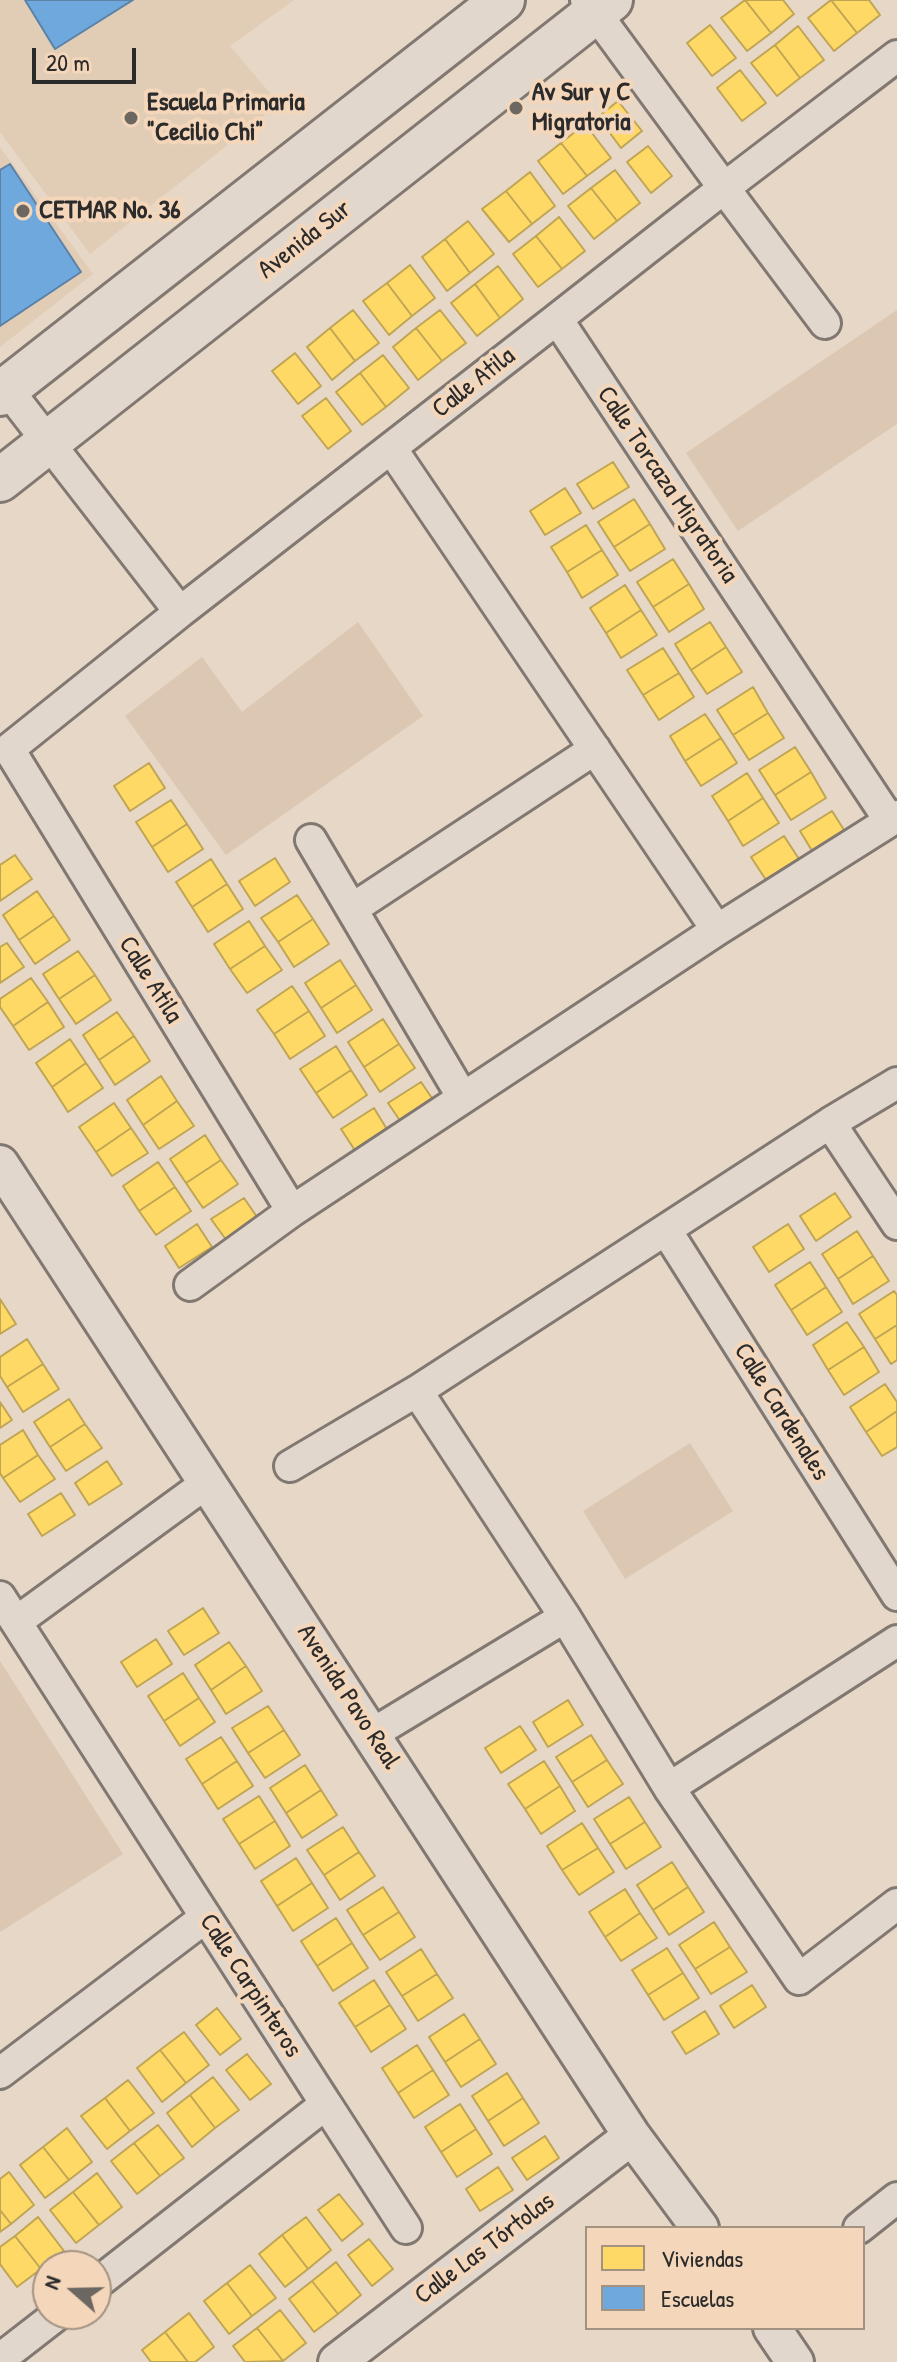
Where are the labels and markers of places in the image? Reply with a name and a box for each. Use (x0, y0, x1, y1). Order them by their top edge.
place label: Av Sur y C Migratoria (532, 77, 631, 138)
place label: Escuela Primaria "Cecilio Chi" (147, 87, 305, 148)
marker: Av Sur y C Migratoria (507, 99, 525, 117)
marker: Escuela Primaria "Cecilio Chi" (122, 109, 140, 127)
place label: CETMAR No. 36 (39, 195, 181, 227)
marker: CETMAR No. 36 (14, 202, 32, 220)

